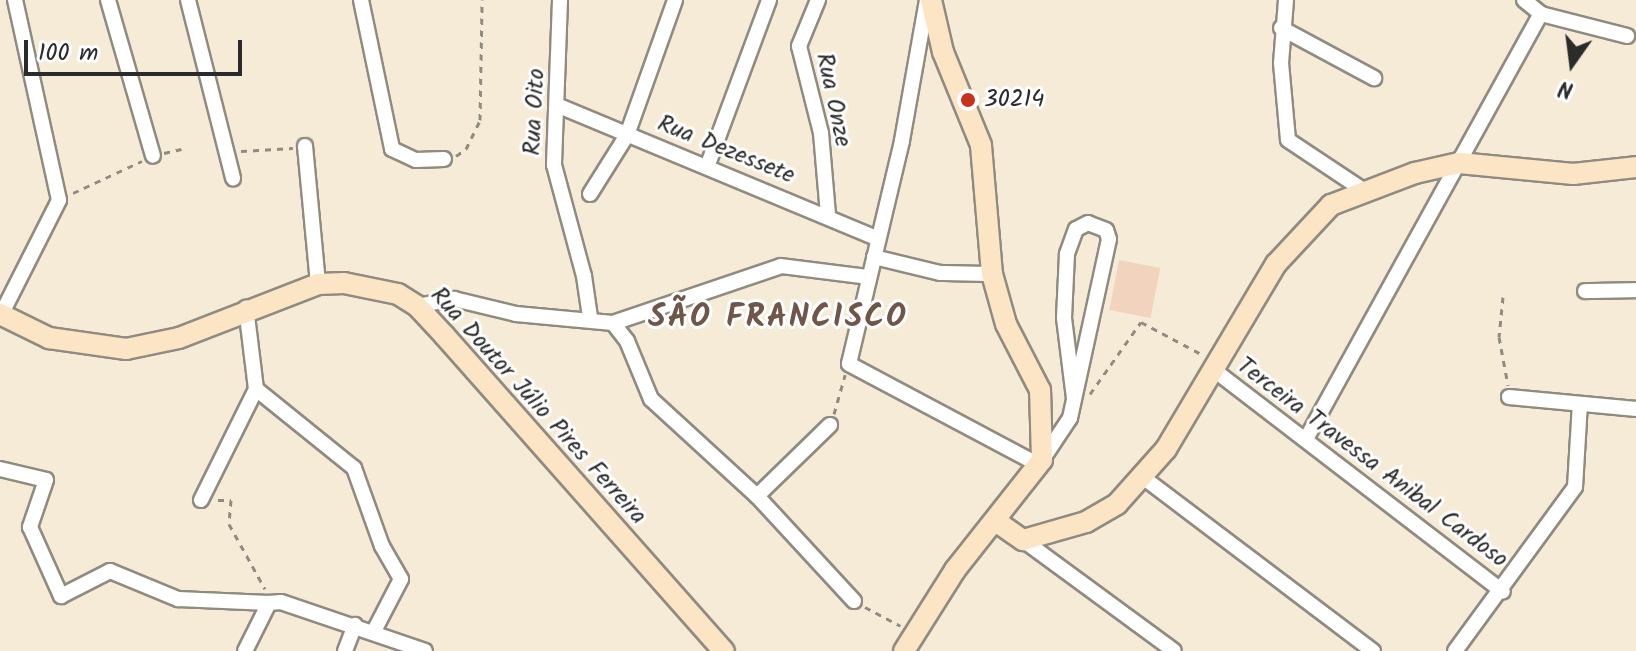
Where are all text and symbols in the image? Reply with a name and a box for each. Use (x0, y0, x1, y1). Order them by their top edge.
scale bar (28, 24, 246, 74)
north arrow (1532, 24, 1612, 104)
text: 100 m (38, 34, 98, 73)
street label: Rua Onze (809, 50, 857, 150)
street label: Rua Oito (518, 68, 552, 156)
text: N (1555, 69, 1577, 106)
place label: 30214 (984, 86, 1044, 114)
marker: 30214 (959, 91, 977, 109)
street label: Rua Dezessete (653, 109, 799, 191)
street label: Rua Doutor Júlio Pires Ferreira (424, 281, 652, 531)
district label: SÃO FRANCISCO (648, 299, 908, 337)
street label: Terceira Travessa Anibal Cardoso (1231, 352, 1513, 574)

